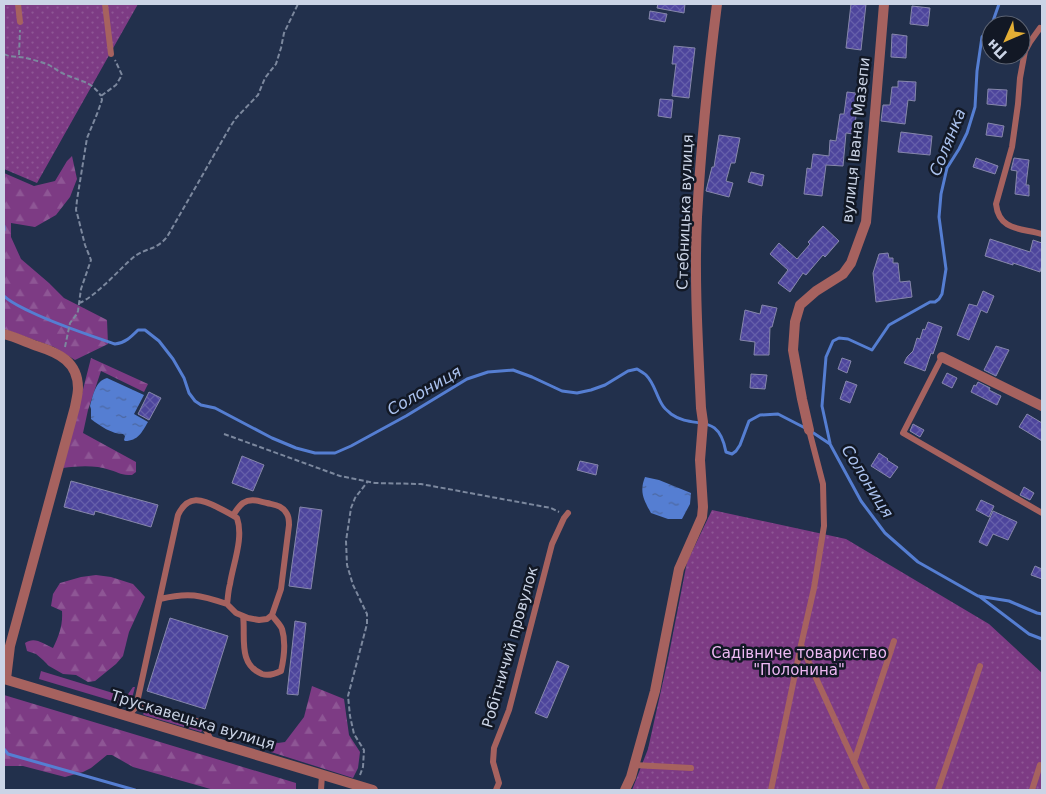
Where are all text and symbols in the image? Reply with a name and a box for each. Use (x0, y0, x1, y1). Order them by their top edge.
north arrow (981, 15, 1031, 65)
text: Пн (984, 36, 1010, 62)
street label: вулиця Івана Мазепи (838, 56, 874, 224)
water label: Солянка (925, 106, 970, 179)
street label: Стебницька вулиця (673, 134, 697, 290)
water label: Солониця (384, 361, 465, 419)
water label: Солониця (838, 441, 898, 522)
street label: Робітничий провулок (478, 564, 542, 730)
park label: Садівниче товариство "Полонина" (711, 644, 887, 679)
street label: Трускавецька вулиця (108, 686, 277, 754)

